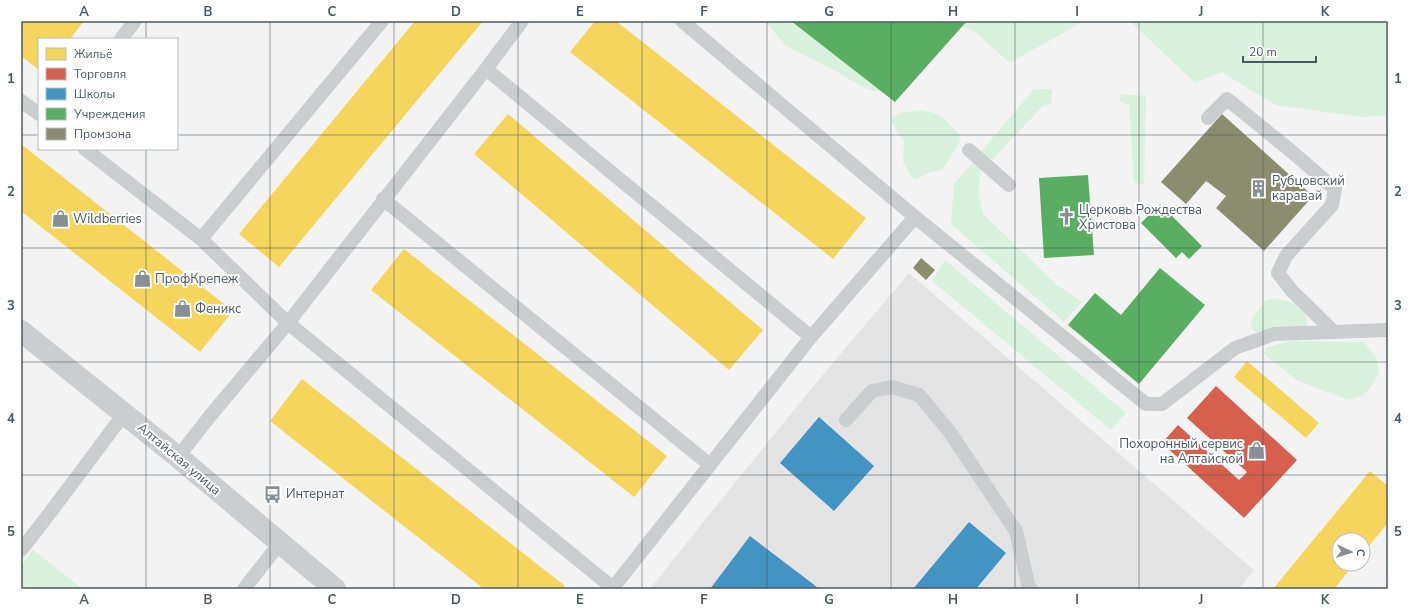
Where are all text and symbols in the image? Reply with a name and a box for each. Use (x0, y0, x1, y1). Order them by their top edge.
text: A (79, 3, 89, 21)
text: B (204, 3, 213, 21)
text: C (328, 3, 337, 21)
text: D (451, 3, 461, 21)
text: E (576, 3, 584, 21)
text: F (700, 3, 708, 21)
text: G (824, 3, 834, 21)
text: H (948, 3, 958, 21)
text: I (1075, 3, 1079, 21)
text: J (1198, 3, 1203, 21)
text: K (1321, 3, 1330, 21)
legend (38, 38, 178, 150)
scale bar (1243, 38, 1316, 64)
text: 20 m (1249, 44, 1277, 60)
text: Жильё (74, 46, 112, 62)
text: Торговля (74, 66, 126, 82)
text: 1 (7, 70, 15, 88)
text: 1 (1394, 70, 1402, 88)
text: Школы (74, 86, 115, 102)
text: Учреждения (73, 106, 146, 122)
text: Промзона (74, 126, 131, 142)
place label: Рубцовский каравай (1272, 172, 1345, 205)
building icon: Рубцовский каравай (1249, 178, 1269, 198)
text: 2 (7, 183, 15, 201)
text: 2 (1394, 183, 1402, 201)
place label: Церковь Рождества Христова (1079, 201, 1202, 234)
church icon: Церковь Рождества Христова (1056, 207, 1076, 227)
shop icon: Wildberries (50, 209, 70, 229)
place label: Wildberries (73, 210, 142, 228)
shop icon: ПрофКрепеж (132, 269, 152, 289)
place label: ПрофКрепеж (155, 270, 239, 288)
text: 3 (7, 297, 15, 315)
text: 3 (1394, 297, 1402, 315)
shop icon: Феникс (172, 299, 192, 319)
place label: Феникс (195, 300, 241, 318)
text: 4 (7, 410, 15, 428)
text: 4 (1394, 410, 1402, 428)
street label: Алтайская улица (133, 419, 225, 499)
place label: Похоронный сервис на Алтайской (1119, 435, 1243, 468)
shop icon: Похоронный сервис на Алтайской (1246, 441, 1266, 461)
bus stop icon: Интернат (263, 484, 283, 504)
place label: Интернат (286, 485, 344, 503)
text: 5 (7, 523, 15, 541)
text: 5 (1394, 523, 1402, 541)
north arrow (1331, 532, 1371, 572)
text: С (1353, 548, 1368, 557)
text: A (79, 591, 89, 609)
text: B (204, 591, 213, 609)
text: C (328, 591, 337, 609)
text: D (451, 591, 461, 609)
text: E (576, 591, 584, 609)
text: F (700, 591, 708, 609)
text: G (824, 591, 834, 609)
text: H (948, 591, 958, 609)
text: I (1075, 591, 1079, 609)
text: J (1198, 591, 1203, 609)
text: K (1321, 591, 1330, 609)

